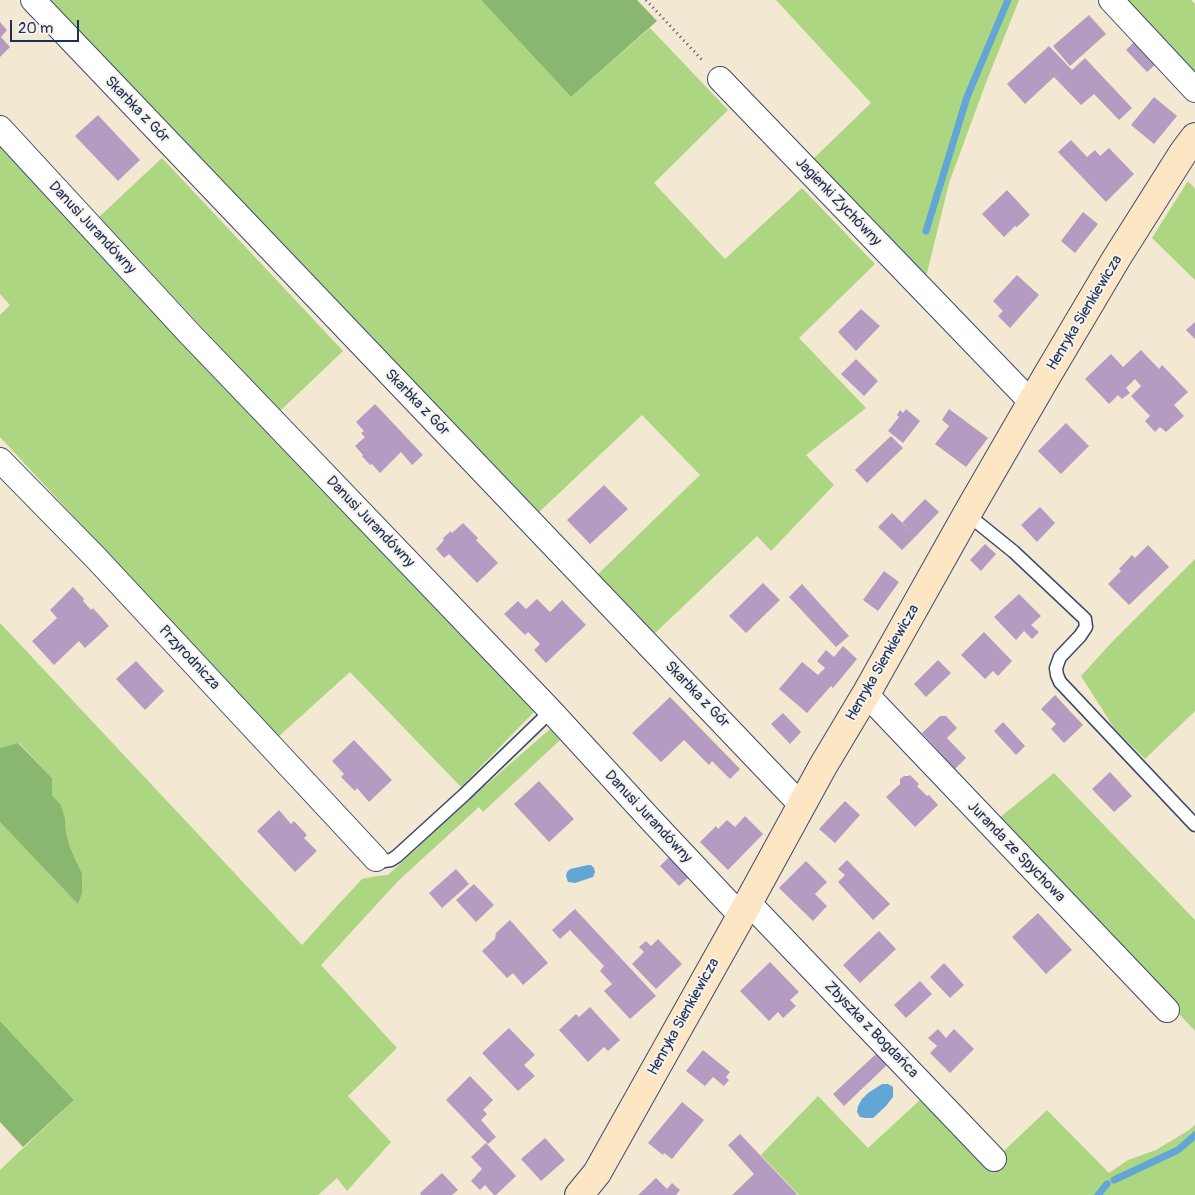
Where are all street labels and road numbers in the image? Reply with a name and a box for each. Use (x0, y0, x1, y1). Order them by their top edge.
street label: Skarbka z Gór (101, 73, 173, 147)
street label: Jagienki Zychówny (791, 154, 885, 250)
street label: Danusi Jurandówny (45, 178, 139, 278)
street label: Henryka Sienkiewicza (1043, 252, 1127, 374)
street label: Skarbka z Gór (381, 366, 453, 440)
street label: Danusi Jurandówny (322, 473, 418, 571)
street label: Henryka Sienkiewicza (842, 602, 924, 724)
street label: Przyrodnicza (155, 622, 223, 694)
street label: Skarbka z Gór (661, 658, 733, 732)
street label: Danusi Jurandówny (601, 767, 695, 867)
street label: Juranda ze Spychowa (963, 798, 1069, 906)
street label: Henryka Sienkiewicza (644, 955, 724, 1079)
street label: Zbyszka z Bogdańca (820, 978, 922, 1082)

